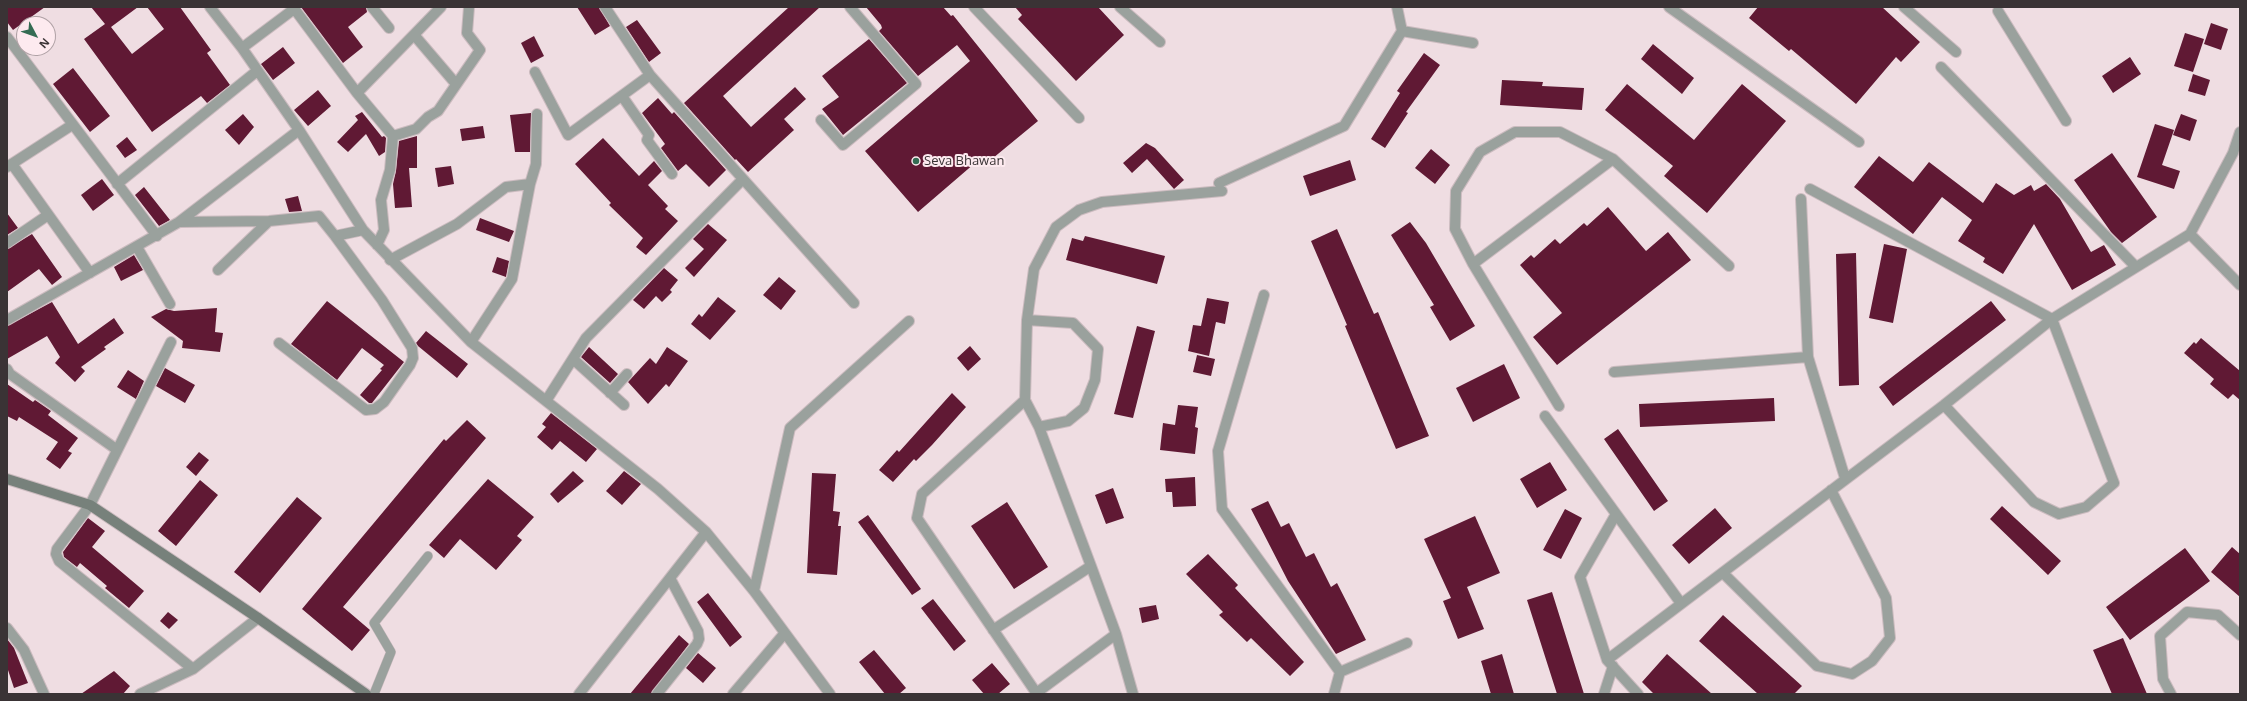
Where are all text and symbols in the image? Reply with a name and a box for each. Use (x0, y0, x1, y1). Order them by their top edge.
north arrow (16, 16, 56, 56)
text: N (36, 35, 53, 52)
place label: Seva Bhawan (924, 153, 1004, 169)
marker: Seva Bhawan (911, 156, 921, 166)

